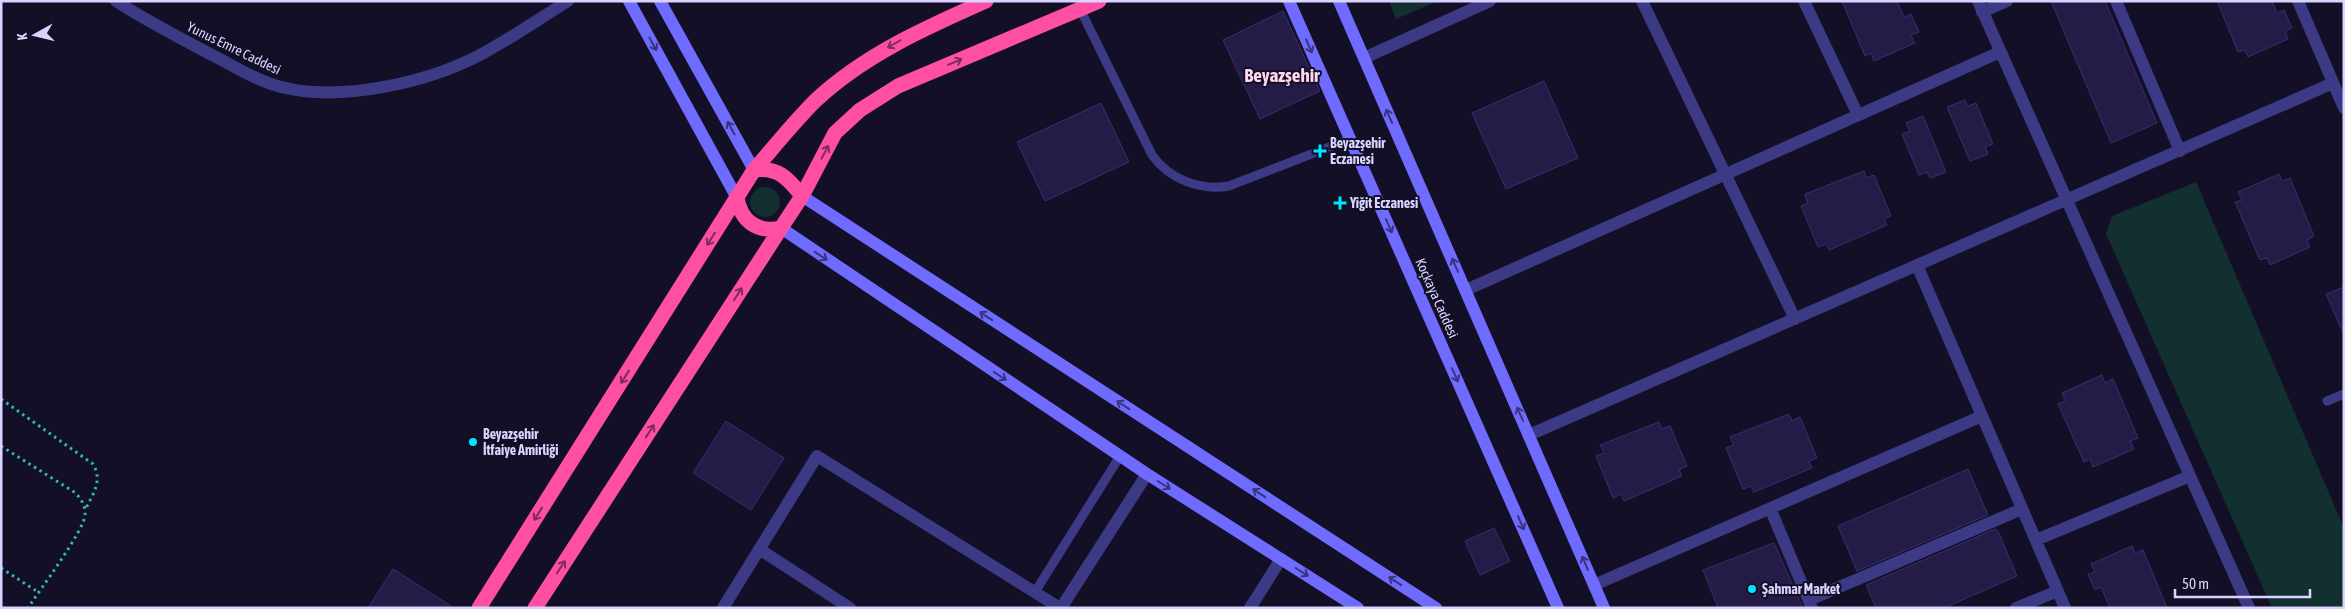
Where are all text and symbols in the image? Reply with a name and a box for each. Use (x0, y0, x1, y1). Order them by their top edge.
north arrow (10, 10, 60, 60)
street label: Yunus Emre Caddesi (184, 18, 284, 78)
text: K (14, 32, 31, 41)
one-way arrow (649, 36, 658, 51)
one-way arrow (1304, 38, 1314, 53)
one-way arrow (888, 40, 902, 50)
one-way arrow (947, 57, 962, 67)
district label: Beyazşehir (1244, 64, 1320, 86)
one-way arrow (1384, 109, 1394, 124)
one-way arrow (725, 121, 735, 136)
place label: Beyazşehir Eczanesi (1330, 135, 1386, 167)
one-way arrow (820, 145, 830, 160)
marker: Beyazşehir Eczanesi (1314, 145, 1326, 157)
place label: Yiğit Eczanesi (1349, 195, 1418, 211)
marker: Yiğit Eczanesi (1334, 197, 1346, 209)
one-way arrow (1384, 218, 1394, 233)
one-way arrow (706, 232, 717, 246)
one-way arrow (814, 251, 828, 261)
street label: Koçkaya Caddesi (1412, 256, 1462, 340)
one-way arrow (1449, 258, 1459, 273)
one-way arrow (734, 288, 744, 302)
one-way arrow (980, 311, 994, 321)
one-way arrow (1451, 367, 1460, 382)
one-way arrow (619, 369, 629, 383)
one-way arrow (993, 370, 1007, 381)
one-way arrow (1116, 400, 1130, 410)
one-way arrow (1515, 407, 1525, 422)
one-way arrow (645, 424, 655, 438)
place label: Beyazşehir İtfaiye Amirliği (483, 426, 559, 458)
marker: Beyazşehir İtfaiye Amirliği (467, 436, 479, 448)
one-way arrow (1157, 480, 1171, 491)
one-way arrow (1252, 488, 1266, 498)
one-way arrow (533, 507, 543, 521)
one-way arrow (1517, 515, 1526, 530)
one-way arrow (1580, 556, 1589, 571)
one-way arrow (556, 560, 567, 574)
scale bar (2175, 566, 2310, 598)
one-way arrow (1294, 567, 1308, 577)
text: 50 m (2182, 575, 2209, 592)
one-way arrow (1389, 576, 1403, 586)
place label: Şahmar Market (1762, 581, 1840, 597)
marker: Şahmar Market (1746, 583, 1758, 595)

